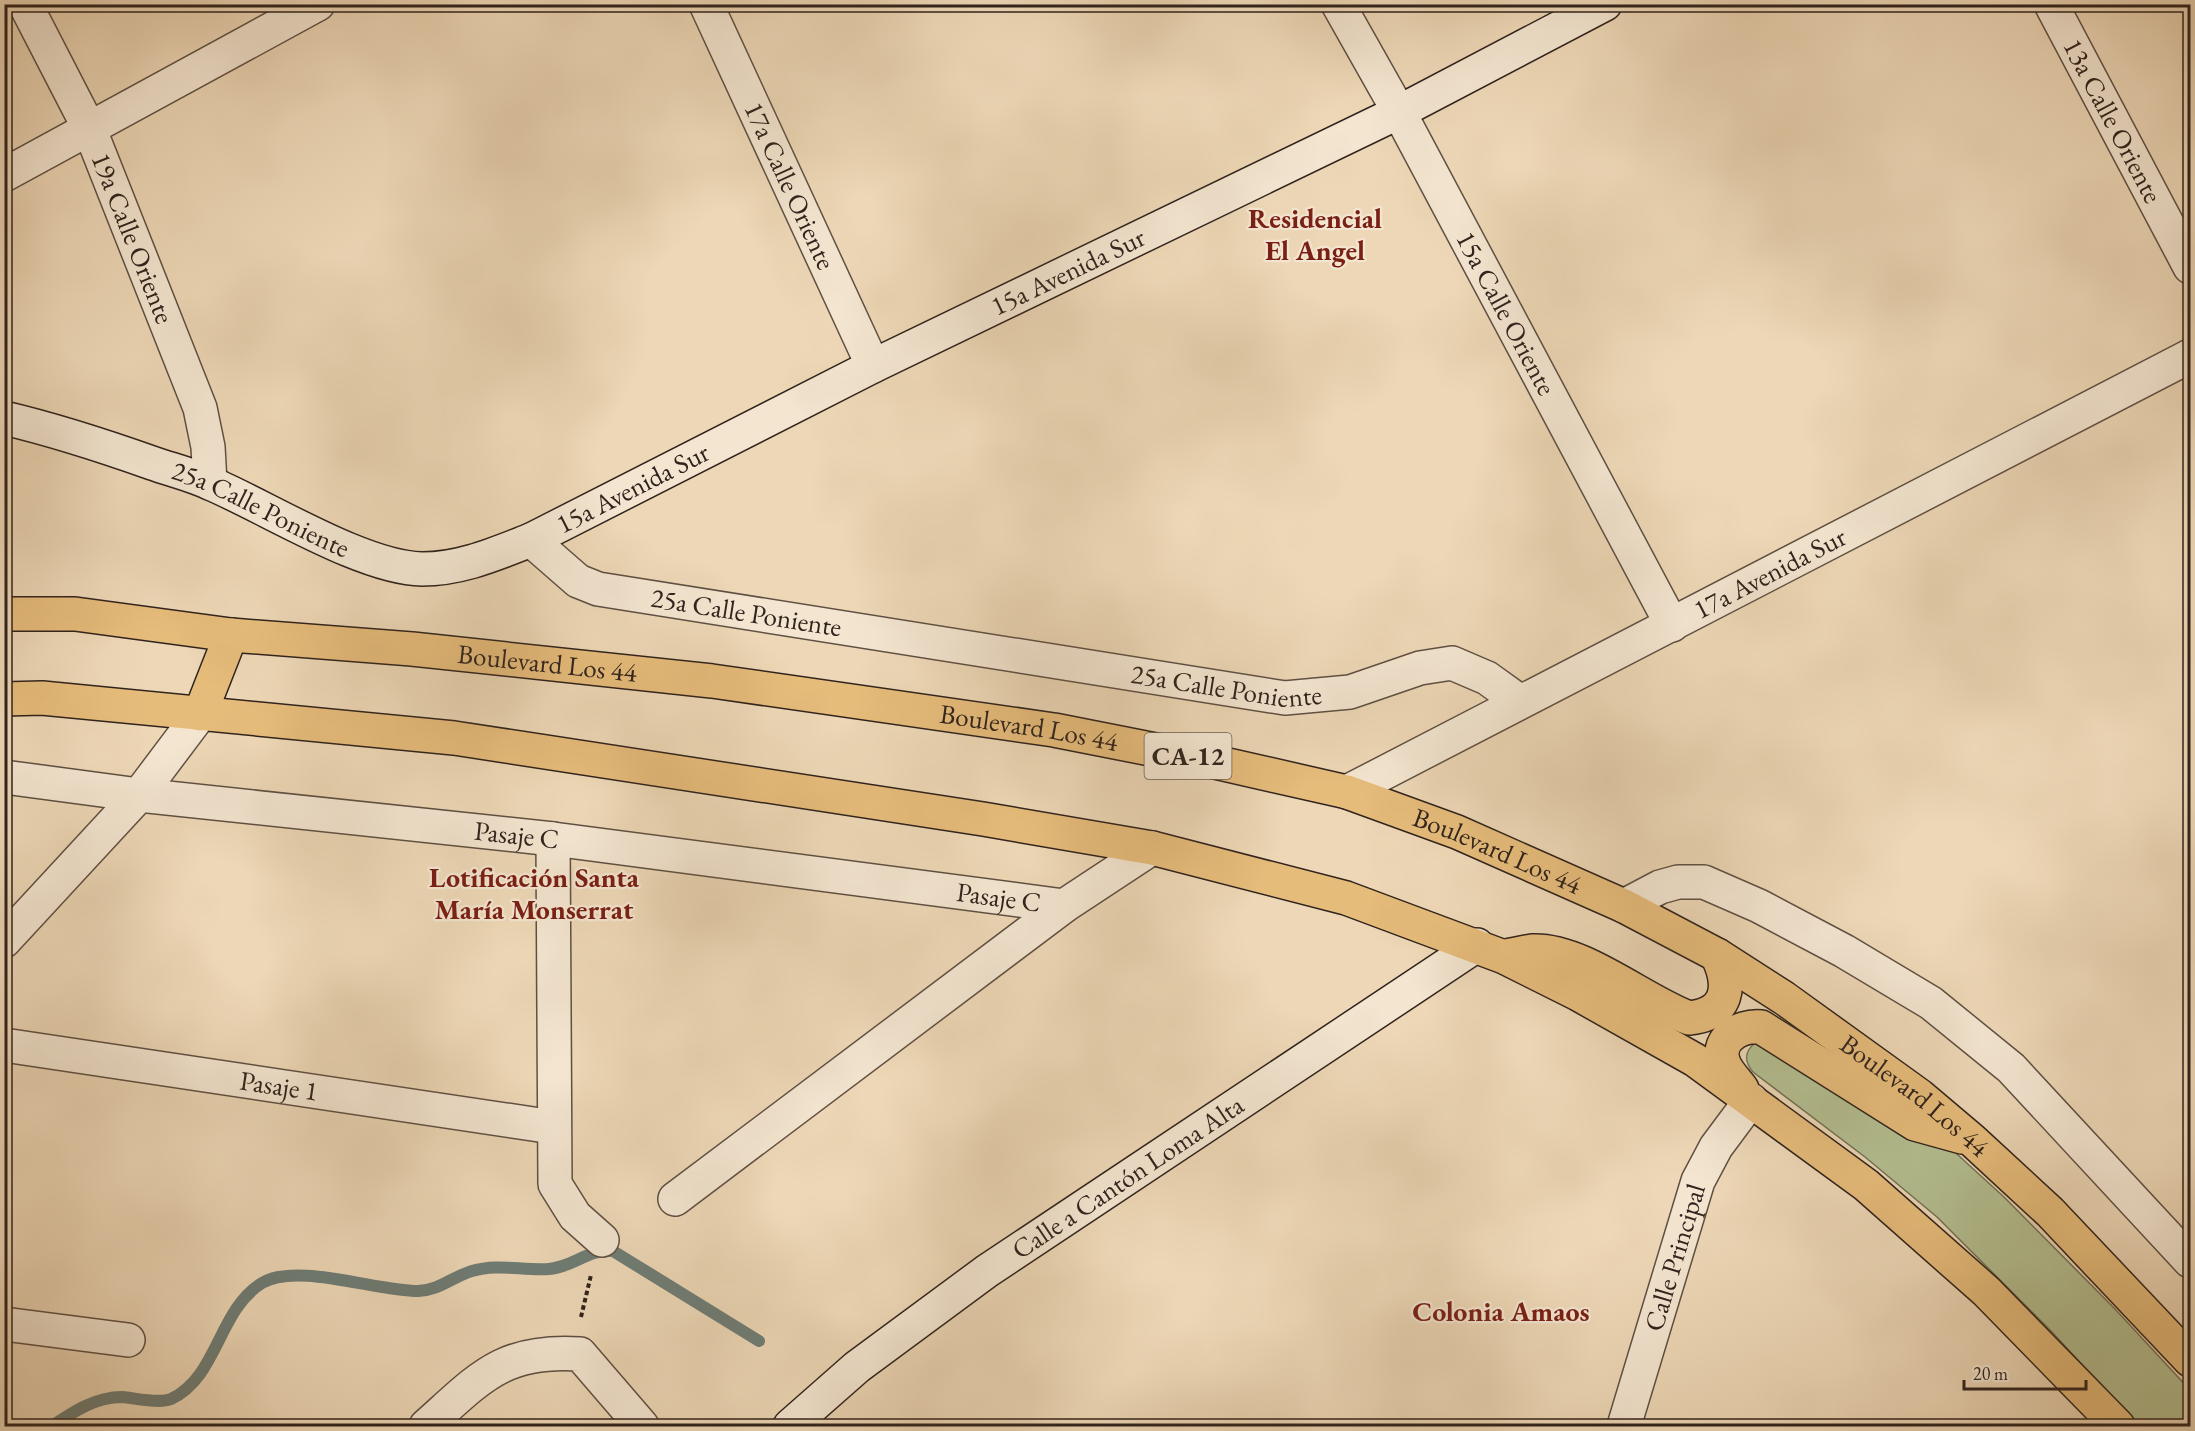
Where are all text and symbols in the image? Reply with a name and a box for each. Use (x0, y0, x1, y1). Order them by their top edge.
street label: 13a Calle Oriente (2055, 32, 2171, 209)
street label: 17a Calle Oriente (736, 96, 844, 275)
street label: 19a Calle Oriente (84, 147, 183, 329)
district label: Residencial El Angel (1248, 200, 1382, 268)
street label: 15a Avenida Sur (985, 219, 1151, 324)
street label: 15a Calle Oriente (1449, 225, 1565, 401)
street label: 15a Avenida Sur (550, 434, 715, 541)
street label: 25a Calle Poniente (168, 453, 355, 565)
street label: 17a Avenida Sur (1687, 519, 1852, 627)
street label: 25a Calle Poniente (648, 580, 844, 644)
street label: Boulevard Los 44 (456, 636, 640, 690)
street label: 25a Calle Poniente (1128, 656, 1323, 715)
street label: Boulevard Los 44 (938, 696, 1122, 759)
road number: CA-12 (1144, 733, 1232, 779)
street label: Boulevard Los 44 (1408, 799, 1588, 902)
street label: Pasaje C (473, 813, 561, 857)
district label: Lotificación Santa María Monserrat (429, 859, 640, 927)
street label: Pasaje C (954, 874, 1043, 920)
street label: Boulevard Los 44 (1833, 1026, 1998, 1165)
street label: Pasaje 1 (238, 1062, 320, 1109)
street label: Calle a Cantón Loma Alta (1005, 1087, 1250, 1267)
street label: Calle Principal (1636, 1180, 1713, 1335)
district label: Colonia Amaos (1412, 1293, 1590, 1329)
scale bar (1964, 1353, 2086, 1391)
text: 20 m (1973, 1362, 2008, 1385)

